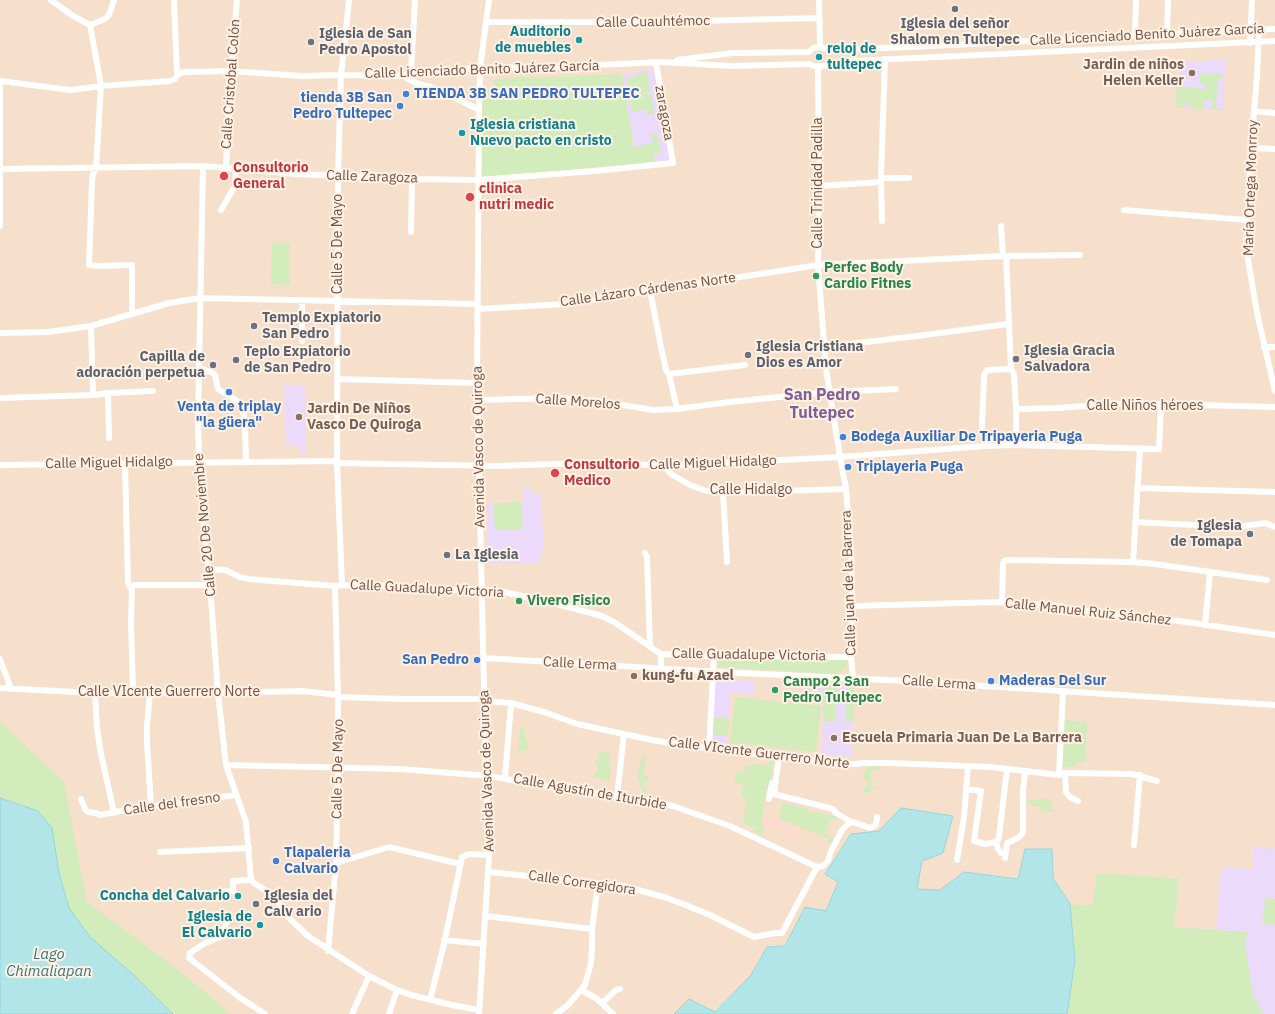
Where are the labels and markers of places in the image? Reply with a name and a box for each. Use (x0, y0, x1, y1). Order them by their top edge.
marker: Iglesia del señor Shalom en Tultepec (950, 4, 960, 14)
place label: Iglesia del señor Shalom en Tultepec (890, 16, 1020, 48)
place label: Auditorio de muebles (495, 24, 571, 56)
place label: Iglesia de San Pedro Apostol (319, 26, 412, 58)
marker: Auditorio de muebles (574, 35, 584, 45)
marker: Iglesia de San Pedro Apostol (306, 37, 316, 47)
place label: reloj de tultepec (827, 41, 882, 74)
marker: reloj de tultepec (814, 52, 824, 62)
place label: Jardin de niños Helen Keller (1083, 57, 1184, 90)
marker: Jardin de niños Helen Keller (1187, 68, 1197, 78)
place label: TIENDA 3B SAN PEDRO TULTEPEC (414, 86, 640, 102)
marker: TIENDA 3B SAN PEDRO TULTEPEC (401, 89, 411, 99)
place label: tienda 3B San Pedro Tultepec (293, 90, 392, 122)
marker: tienda 3B San Pedro Tultepec (395, 101, 405, 111)
place label: Iglesia cristiana Nuevo pacto en cristo (470, 117, 612, 150)
marker: Iglesia cristiana Nuevo pacto en cristo (457, 128, 467, 138)
place label: Consultorio General (233, 160, 309, 192)
marker: Consultorio General (218, 170, 230, 182)
place label: clinica nutri medic (479, 181, 554, 214)
marker: clinica nutri medic (464, 191, 476, 203)
place label: Perfec Body Cardio Fitnes (824, 260, 911, 292)
marker: Perfec Body Cardio Fitnes (811, 271, 821, 281)
place label: Templo Expiatorio San Pedro (262, 310, 381, 342)
marker: Templo Expiatorio San Pedro (249, 321, 259, 331)
place label: Iglesia Cristiana Dios es Amor (756, 339, 864, 372)
place label: Iglesia Gracia Salvadora (1024, 343, 1115, 376)
place label: Teplo Expiatorio de San Pedro (244, 344, 351, 376)
place label: Capilla de adoración perpetua (76, 349, 205, 382)
marker: Iglesia Cristiana Dios es Amor (743, 350, 753, 360)
marker: Iglesia Gracia Salvadora (1011, 354, 1021, 364)
marker: Teplo Expiatorio de San Pedro (231, 355, 241, 365)
marker: Capilla de adoración perpetua (208, 360, 218, 370)
marker: Venta de triplay "la güera" (224, 387, 234, 397)
place label: Venta de triplay "la güera" (177, 399, 281, 432)
place label: Jardin De Niños Vasco De Quiroga (307, 401, 421, 434)
marker: Jardin De Niños Vasco De Quiroga (294, 412, 304, 422)
place label: Bodega Auxiliar De Tripayeria Puga (851, 429, 1082, 445)
marker: Bodega Auxiliar De Tripayeria Puga (838, 432, 848, 442)
place label: Consultorio Medico (564, 457, 640, 490)
place label: Triplayeria Puga (856, 459, 963, 475)
marker: Triplayeria Puga (843, 462, 853, 472)
marker: Consultorio Medico (549, 467, 561, 479)
place label: Iglesia de Tomapa (1170, 518, 1242, 550)
marker: Iglesia de Tomapa (1245, 529, 1255, 539)
place label: La Iglesia (455, 547, 519, 563)
marker: La Iglesia (442, 550, 452, 560)
place label: Vivero Fisico (527, 593, 610, 609)
marker: Vivero Fisico (514, 596, 524, 606)
place label: San Pedro (402, 652, 469, 668)
marker: San Pedro (472, 655, 482, 665)
place label: kung-fu Azael (642, 668, 734, 684)
marker: kung-fu Azael (629, 671, 639, 681)
place label: Maderas Del Sur (999, 673, 1107, 689)
place label: Campo 2 San Pedro Tultepec (783, 674, 882, 706)
marker: Maderas Del Sur (986, 676, 996, 686)
marker: Campo 2 San Pedro Tultepec (770, 685, 780, 695)
place label: Escuela Primaria Juan De La Barrera (842, 730, 1082, 746)
marker: Escuela Primaria Juan De La Barrera (829, 733, 839, 743)
place label: Tlapaleria Calvario (284, 845, 351, 878)
marker: Tlapaleria Calvario (271, 856, 281, 866)
place label: Concha del Calvario (100, 888, 230, 904)
place label: Iglesia del Calv ario (264, 888, 333, 920)
marker: Concha del Calvario (233, 891, 243, 901)
marker: Iglesia del Calv ario (251, 899, 261, 909)
place label: Iglesia de El Calvario (182, 909, 252, 942)
marker: Iglesia de El Calvario (255, 920, 265, 930)

